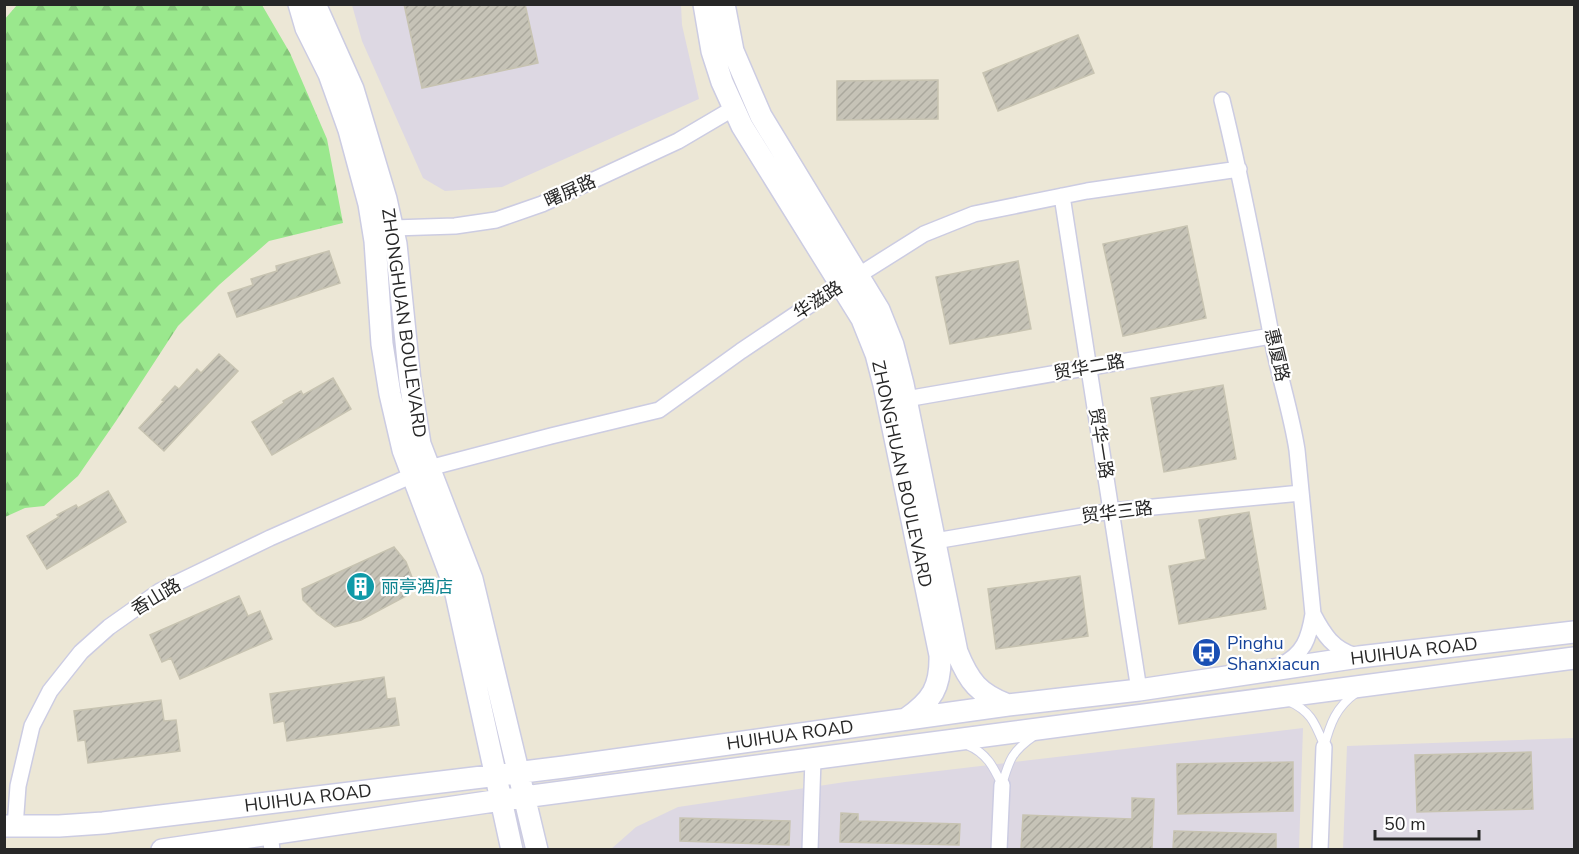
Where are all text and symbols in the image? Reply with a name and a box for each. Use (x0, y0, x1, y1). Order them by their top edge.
street label: 曙屏路 (540, 169, 600, 213)
street label: ZHONGHUAN BOULEVARD (376, 207, 432, 439)
street label: 华滋路 (789, 275, 847, 325)
street label: 惠厦路 (1259, 326, 1295, 384)
street label: 贸华二路 (1051, 349, 1127, 385)
street label: ZHONGHUAN BOULEVARD (866, 358, 938, 590)
street label: 贸华一路 (1084, 406, 1118, 480)
street label: 贸华三路 (1080, 496, 1154, 528)
building icon: 丽亭酒店 (344, 571, 376, 603)
street label: 香山路 (127, 573, 185, 621)
place label: 丽亭酒店 (381, 575, 453, 599)
place label: Pinghu Shanxiacun (1227, 631, 1320, 676)
street label: HUIHUA ROAD (1349, 631, 1479, 671)
bus stop icon: Pinghu Shanxiacun (1190, 637, 1222, 669)
street label: HUIHUA ROAD (725, 714, 855, 756)
street label: HUIHUA ROAD (243, 778, 373, 818)
scale bar (1375, 803, 1478, 841)
text: 50 m (1384, 812, 1426, 836)

